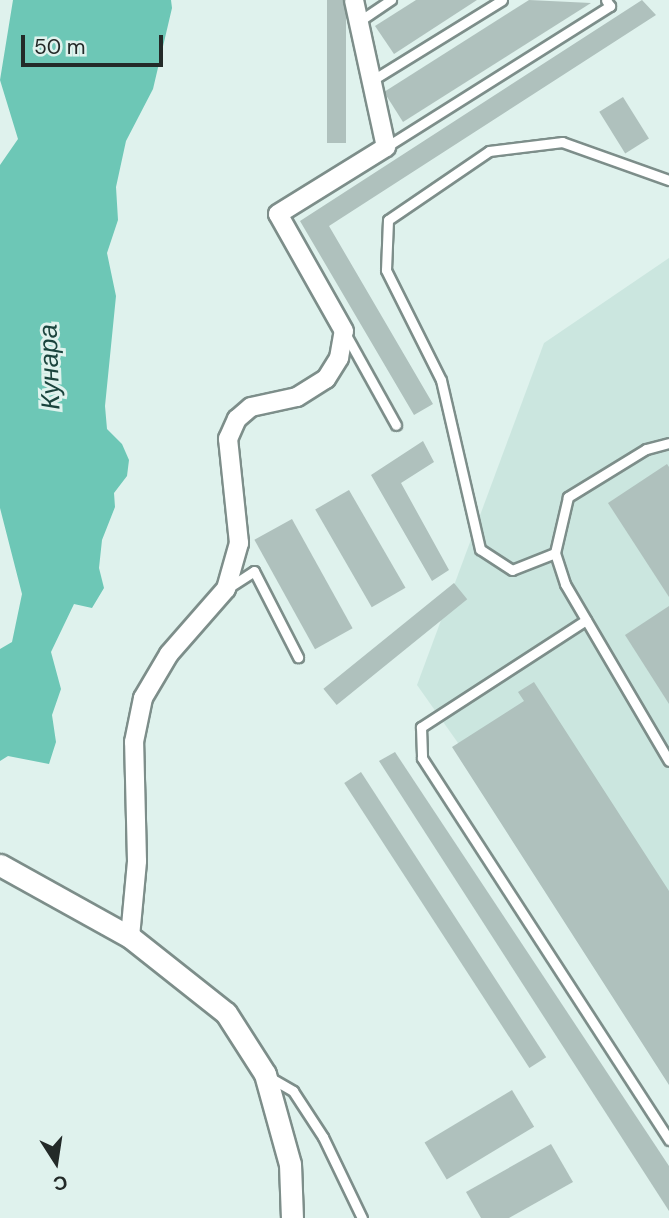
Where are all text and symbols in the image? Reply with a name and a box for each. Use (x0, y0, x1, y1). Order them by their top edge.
scale bar (24, 21, 166, 65)
text: 50 m (34, 33, 85, 61)
water label: Кунара (33, 324, 67, 410)
north arrow (21, 1127, 91, 1197)
text: С (51, 1169, 70, 1197)

